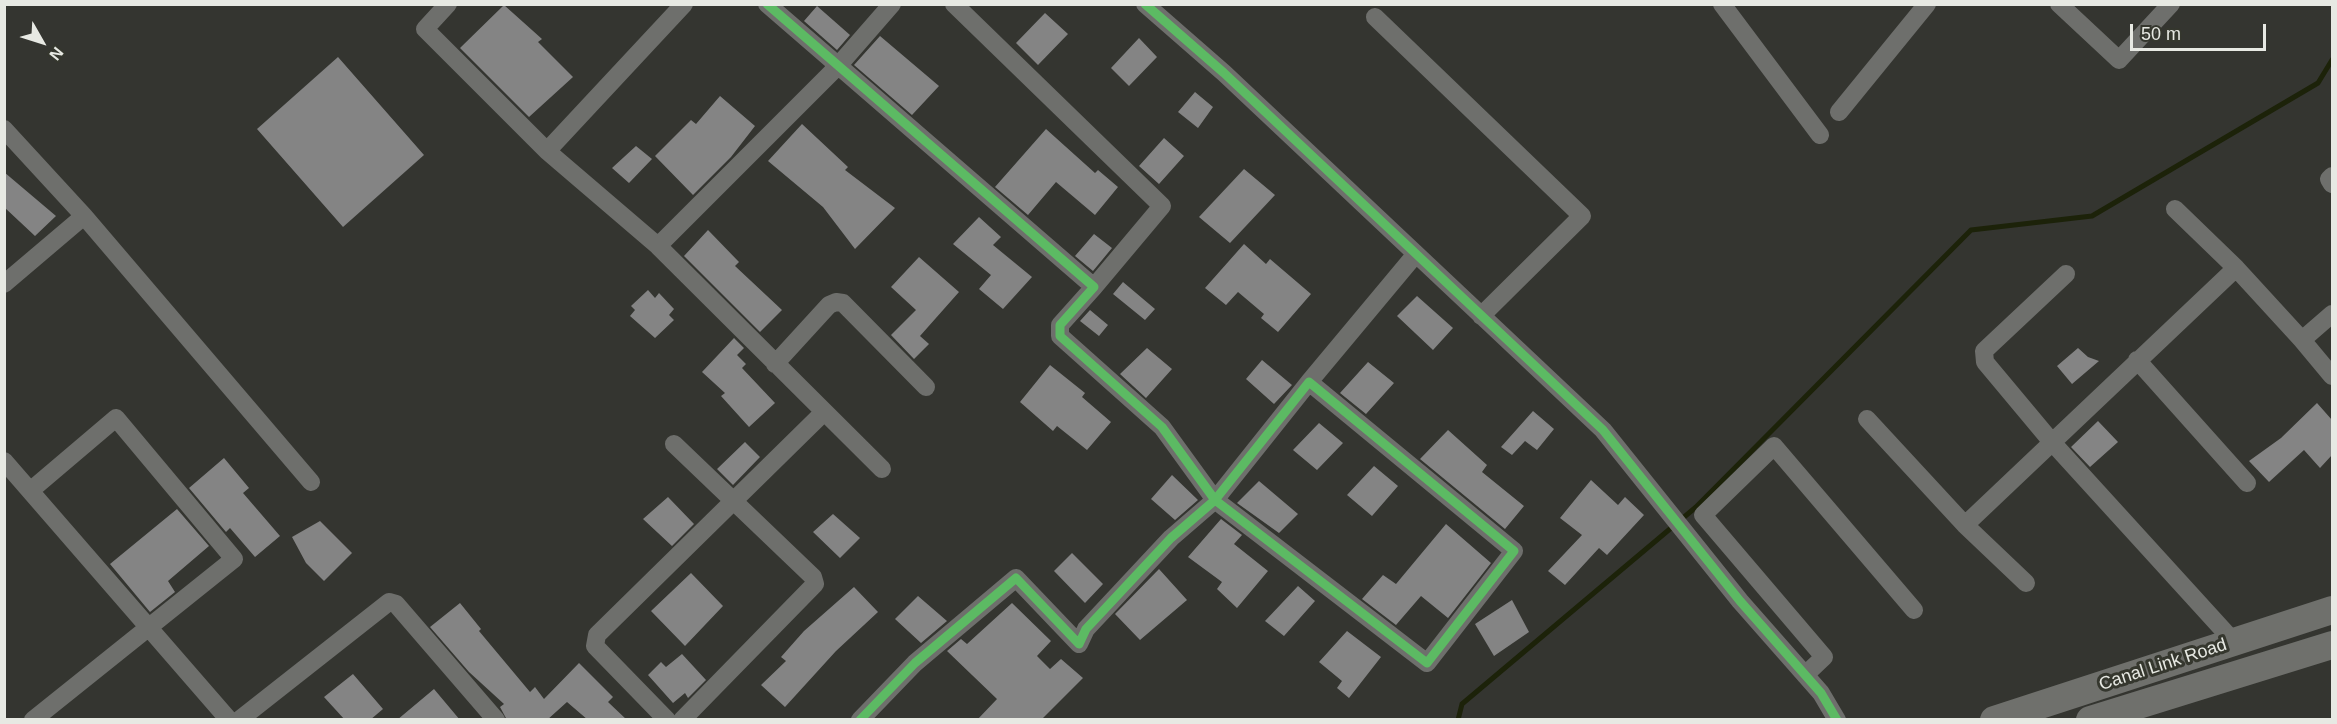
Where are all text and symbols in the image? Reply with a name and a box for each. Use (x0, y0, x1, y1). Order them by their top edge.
north arrow (12, 12, 72, 72)
scale bar (2133, 12, 2270, 50)
text: 50 m (2141, 24, 2181, 44)
text: N (46, 44, 67, 63)
street label: Canal Link Road (2096, 634, 2230, 696)

